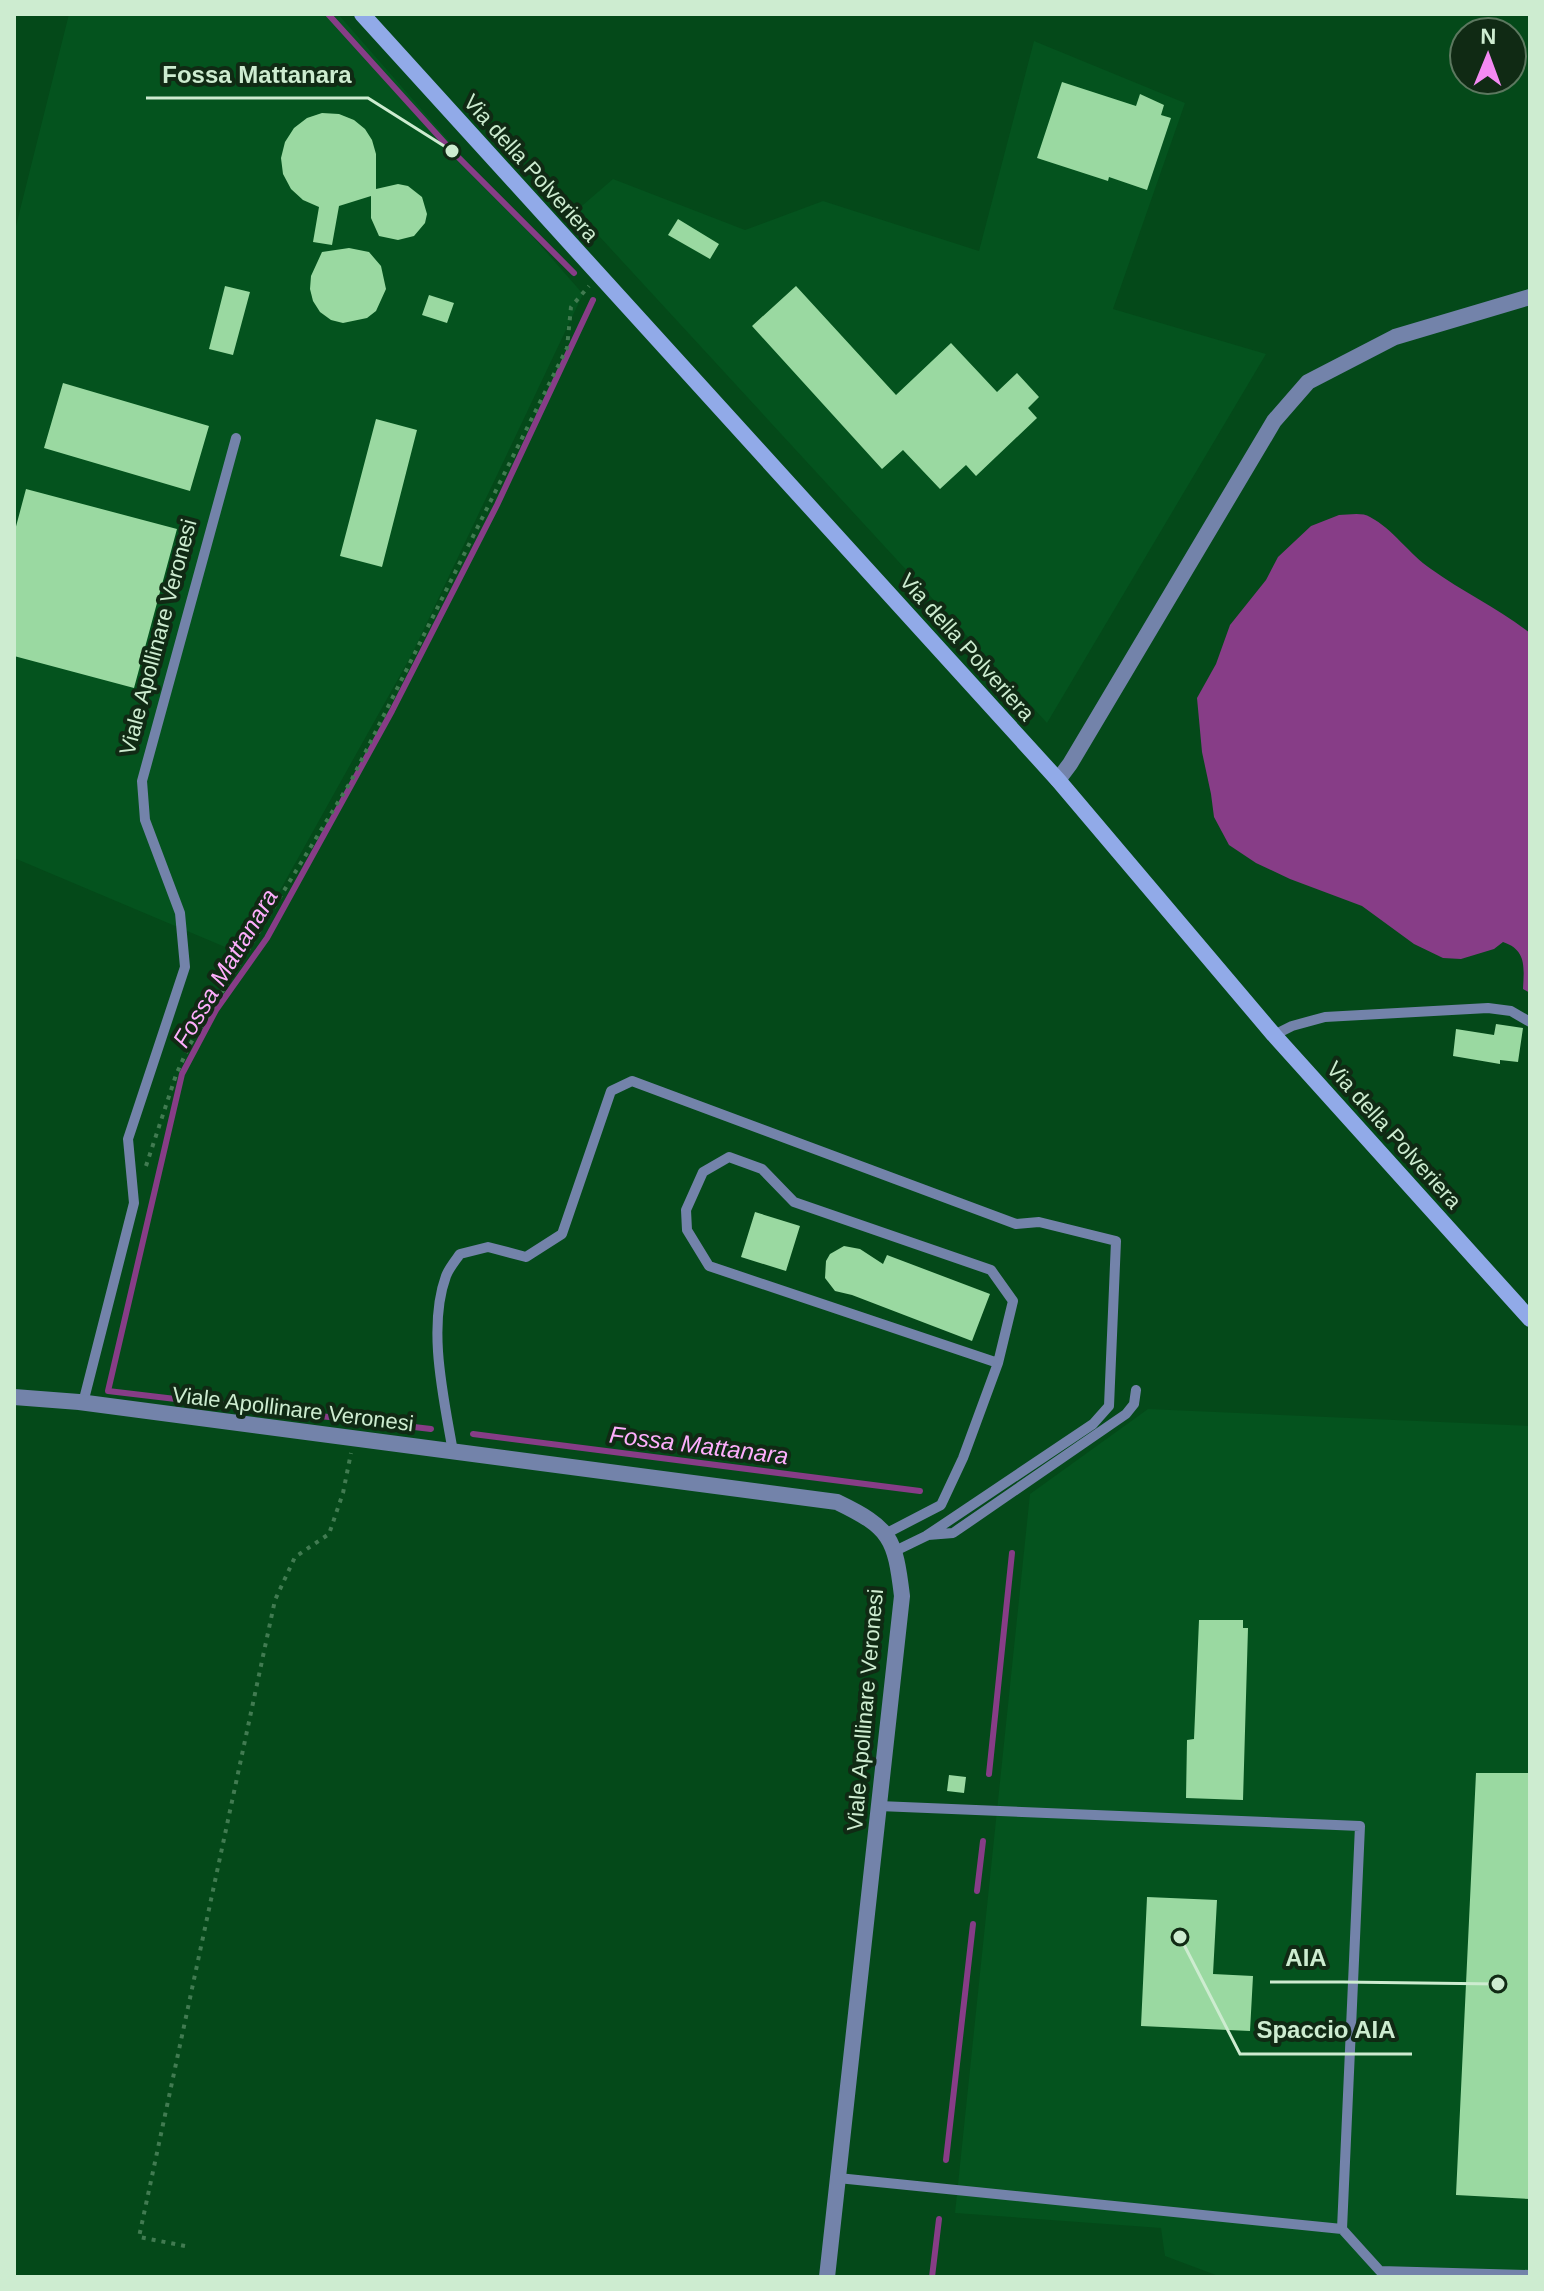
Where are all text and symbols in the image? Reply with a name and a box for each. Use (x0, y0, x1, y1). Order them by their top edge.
north arrow (1448, 16, 1528, 96)
text: N (1480, 24, 1497, 49)
callout: Fossa Mattanara (146, 50, 368, 98)
text: Fossa Mattanara (162, 61, 352, 88)
street label: Via della Polveriera (458, 89, 604, 247)
street label: Viale Apollinare Veronesi (114, 516, 202, 758)
street label: Via della Polveriera (894, 568, 1040, 726)
water label: Fossa Mattanara (167, 884, 283, 1052)
street label: Via della Polveriera (1321, 1056, 1467, 1214)
street label: Viale Apollinare Veronesi (171, 1382, 415, 1436)
water label: Fossa Mattanara (608, 1421, 790, 1469)
street label: Viale Apollinare Veronesi (842, 1588, 888, 1832)
callout: AIA (1270, 1934, 1343, 1982)
text: AIA (1285, 1944, 1327, 1971)
callout: Spaccio AIA (1240, 2006, 1412, 2054)
text: Spaccio AIA (1256, 2016, 1396, 2043)

